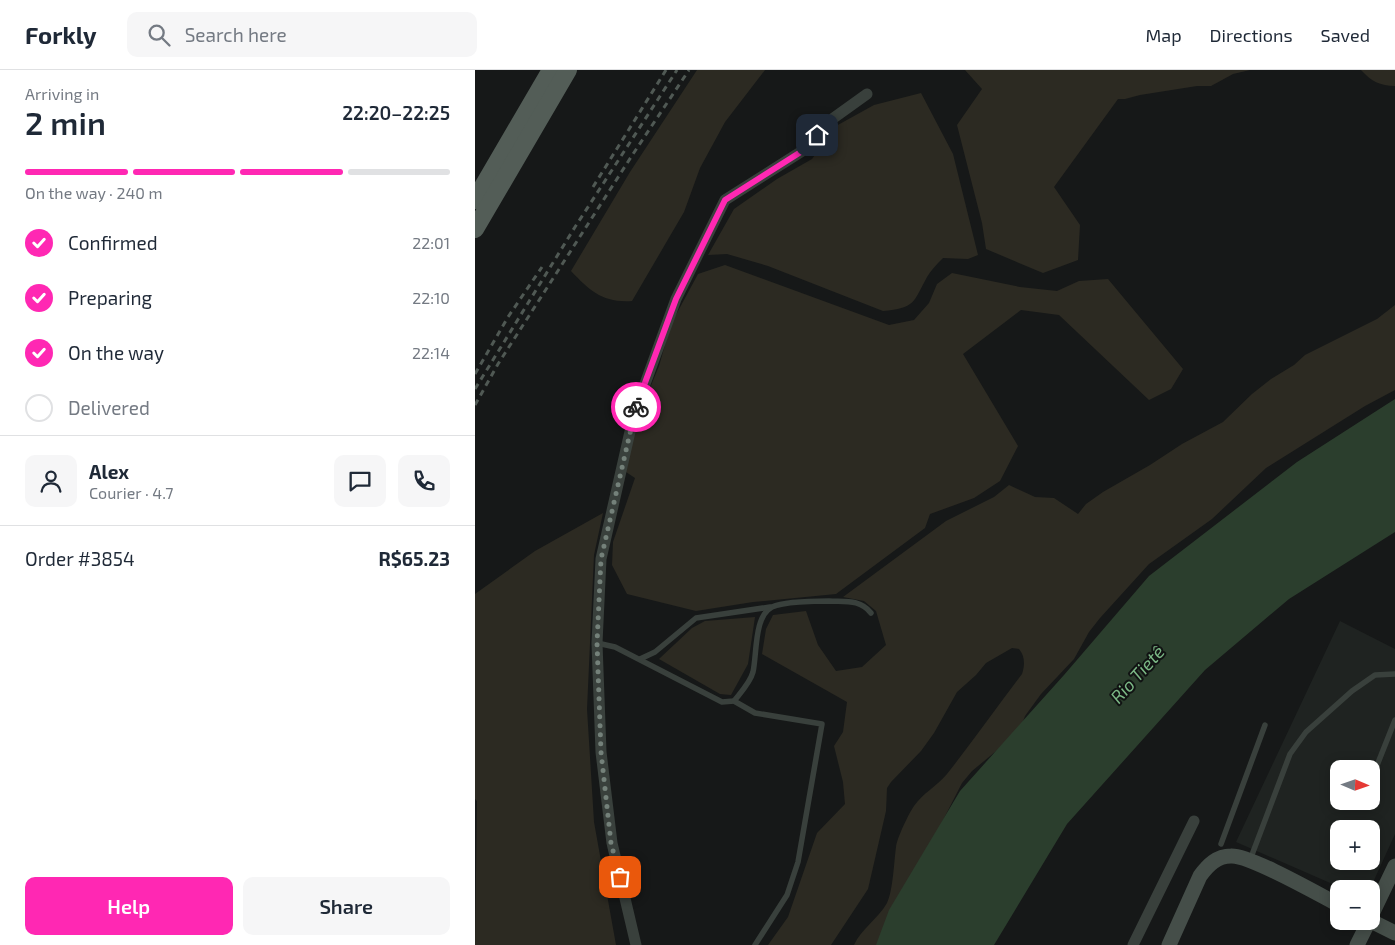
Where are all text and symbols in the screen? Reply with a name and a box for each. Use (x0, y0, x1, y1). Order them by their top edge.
search box (127, 12, 477, 57)
text: Forkly (25, 20, 97, 49)
icon: search (145, 21, 173, 49)
text: Search here (185, 23, 287, 46)
text: Map (1145, 24, 1182, 46)
text: Directions (1210, 24, 1293, 46)
text: Saved (1321, 24, 1370, 46)
text: Arriving in (25, 84, 99, 103)
text: 22:20–22:25 (342, 101, 450, 124)
text: 2 min (25, 103, 106, 141)
pin (796, 114, 838, 156)
icon: home (803, 121, 831, 149)
text: On the way · 240 m (25, 183, 163, 202)
icon: check (25, 229, 53, 257)
text: Confirmed (68, 231, 158, 254)
text: 22:01 (412, 233, 450, 252)
icon: check (25, 284, 53, 312)
text: Preparing (68, 286, 152, 309)
text: 22:10 (412, 288, 450, 307)
icon: check (25, 339, 53, 367)
text: On the way (68, 341, 164, 364)
text: 22:14 (412, 343, 450, 362)
courier (611, 382, 661, 432)
icon: bike (622, 393, 650, 421)
text: Delivered (68, 396, 150, 419)
button: person (25, 455, 77, 507)
button: chat (334, 455, 386, 507)
button: phone (398, 455, 450, 507)
text: Alex (89, 460, 129, 483)
text: Courier · 4.7 (89, 483, 173, 502)
text: Order #3854 (25, 547, 135, 570)
text: R$65.23 (379, 547, 450, 570)
water label: Rio Tietê (1105, 640, 1169, 707)
north arrow (1330, 760, 1380, 810)
map controls (1330, 760, 1380, 930)
button: + (1330, 820, 1380, 870)
pin (599, 856, 641, 898)
icon: bag (606, 863, 634, 891)
button: Help (25, 877, 233, 935)
button: Share (243, 877, 450, 935)
button: − (1330, 880, 1380, 930)

